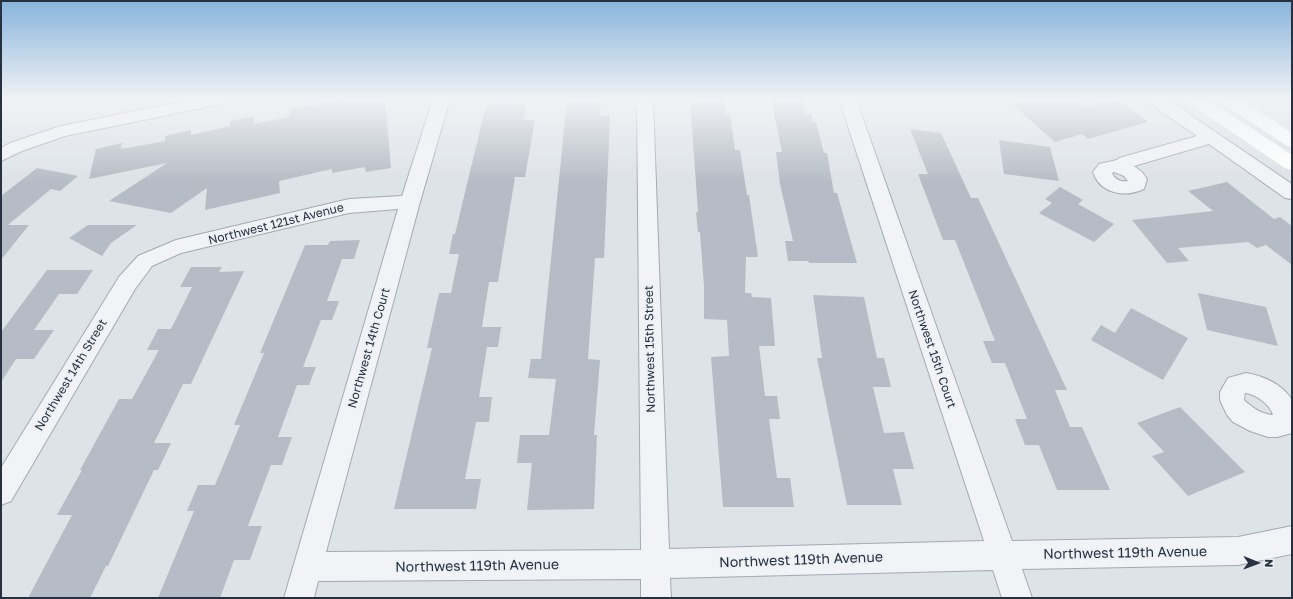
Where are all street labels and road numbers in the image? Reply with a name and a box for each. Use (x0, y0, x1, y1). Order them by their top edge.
street label: Northwest 121st Avenue (207, 200, 345, 248)
street label: Northwest 15th Street (642, 285, 658, 413)
street label: Northwest 14th Court (345, 286, 393, 410)
street label: Northwest 15th Court (905, 288, 959, 410)
street label: Northwest 14th Street (32, 316, 110, 434)
street label: Northwest 119th Avenue (1043, 543, 1207, 563)
street label: Northwest 119th Avenue (719, 549, 883, 571)
street label: Northwest 119th Avenue (395, 556, 559, 576)

